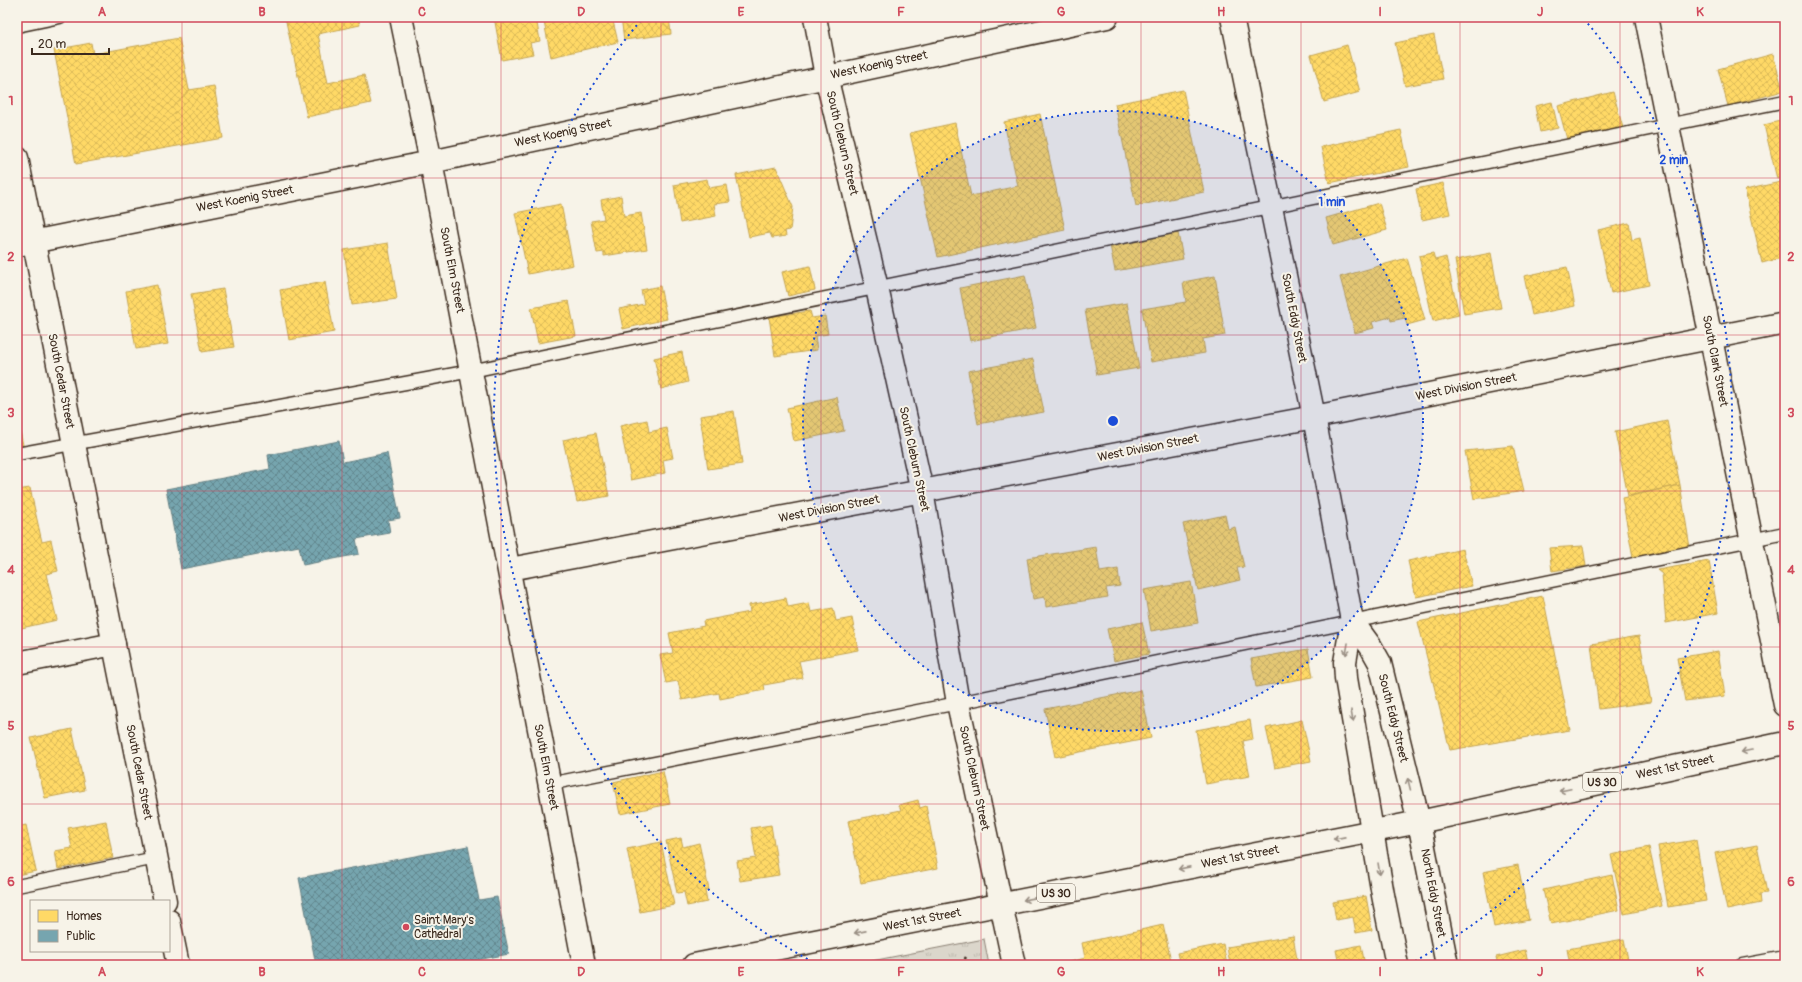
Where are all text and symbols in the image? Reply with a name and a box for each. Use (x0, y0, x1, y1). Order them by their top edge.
text: A (98, 4, 107, 20)
text: B (258, 4, 266, 20)
text: C (418, 4, 426, 20)
text: D (577, 4, 585, 20)
text: E (738, 4, 745, 20)
text: F (897, 4, 905, 20)
text: G (1057, 4, 1066, 20)
text: H (1217, 4, 1225, 20)
text: I (1378, 4, 1382, 20)
text: J (1537, 4, 1543, 20)
text: K (1696, 4, 1704, 20)
scale bar (32, 30, 109, 56)
text: 20 m (38, 37, 67, 52)
street label: West Koenig Street (829, 47, 929, 83)
street label: South Cleburn Street (823, 89, 861, 197)
text: 1 (8, 93, 14, 109)
text: 1 (1788, 93, 1794, 109)
street label: West Koenig Street (513, 115, 613, 151)
text: 2 min (1660, 153, 1689, 168)
street label: West Koenig Street (195, 182, 295, 216)
text: 1 min (1319, 195, 1346, 210)
street label: South Elm Street (436, 226, 468, 315)
text: 2 (7, 249, 15, 265)
text: 2 (1787, 249, 1795, 265)
street label: South Eddy Street (1278, 272, 1310, 364)
street label: South Clark Street (1699, 314, 1731, 408)
street label: South Cedar Street (44, 332, 78, 430)
street label: West Division Street (1414, 370, 1518, 404)
text: 3 (7, 405, 15, 421)
street label: South Cleburn Street (896, 405, 932, 513)
text: 3 (1787, 405, 1795, 421)
centre of rings (1106, 414, 1120, 428)
street label: West Division Street (1096, 431, 1200, 465)
street label: West Division Street (777, 492, 881, 526)
text: 4 (7, 562, 15, 578)
text: 4 (1787, 562, 1795, 578)
one-way arrow (1343, 642, 1351, 655)
street label: South Eddy Street (1375, 672, 1411, 764)
one-way arrow (1348, 709, 1356, 722)
text: 5 (7, 718, 15, 734)
text: 5 (1787, 718, 1795, 734)
street label: South Cedar Street (122, 723, 156, 821)
street label: South Elm Street (530, 723, 562, 812)
street label: South Cleburn Street (956, 724, 992, 832)
one-way arrow (1741, 748, 1754, 756)
street label: West 1st Street (1635, 751, 1715, 783)
road number: US 30 (1583, 773, 1621, 791)
one-way arrow (1405, 778, 1413, 791)
one-way arrow (1559, 787, 1572, 795)
one-way arrow (1333, 834, 1346, 842)
street label: West 1st Street (1200, 842, 1280, 872)
street label: North Eddy Street (1417, 847, 1449, 939)
one-way arrow (1375, 863, 1383, 876)
one-way arrow (1178, 864, 1191, 872)
text: 6 (7, 874, 15, 890)
text: 6 (1787, 874, 1795, 890)
road number: US 30 (1037, 884, 1075, 902)
one-way arrow (1023, 895, 1036, 903)
legend (30, 900, 170, 952)
street label: West 1st Street (882, 905, 962, 935)
text: Homes (66, 909, 102, 924)
place label: Saint Mary's Cathedral (414, 913, 474, 942)
marker: Saint Mary's Cathedral (401, 922, 411, 932)
one-way arrow (854, 928, 867, 936)
text: Public (66, 929, 96, 944)
text: A (98, 964, 107, 980)
text: B (258, 964, 266, 980)
text: C (418, 964, 426, 980)
text: D (577, 964, 585, 980)
text: E (738, 964, 745, 980)
text: F (897, 964, 905, 980)
text: G (1057, 964, 1066, 980)
text: H (1217, 964, 1225, 980)
text: I (1378, 964, 1382, 980)
text: J (1537, 964, 1543, 980)
text: K (1696, 964, 1704, 980)

